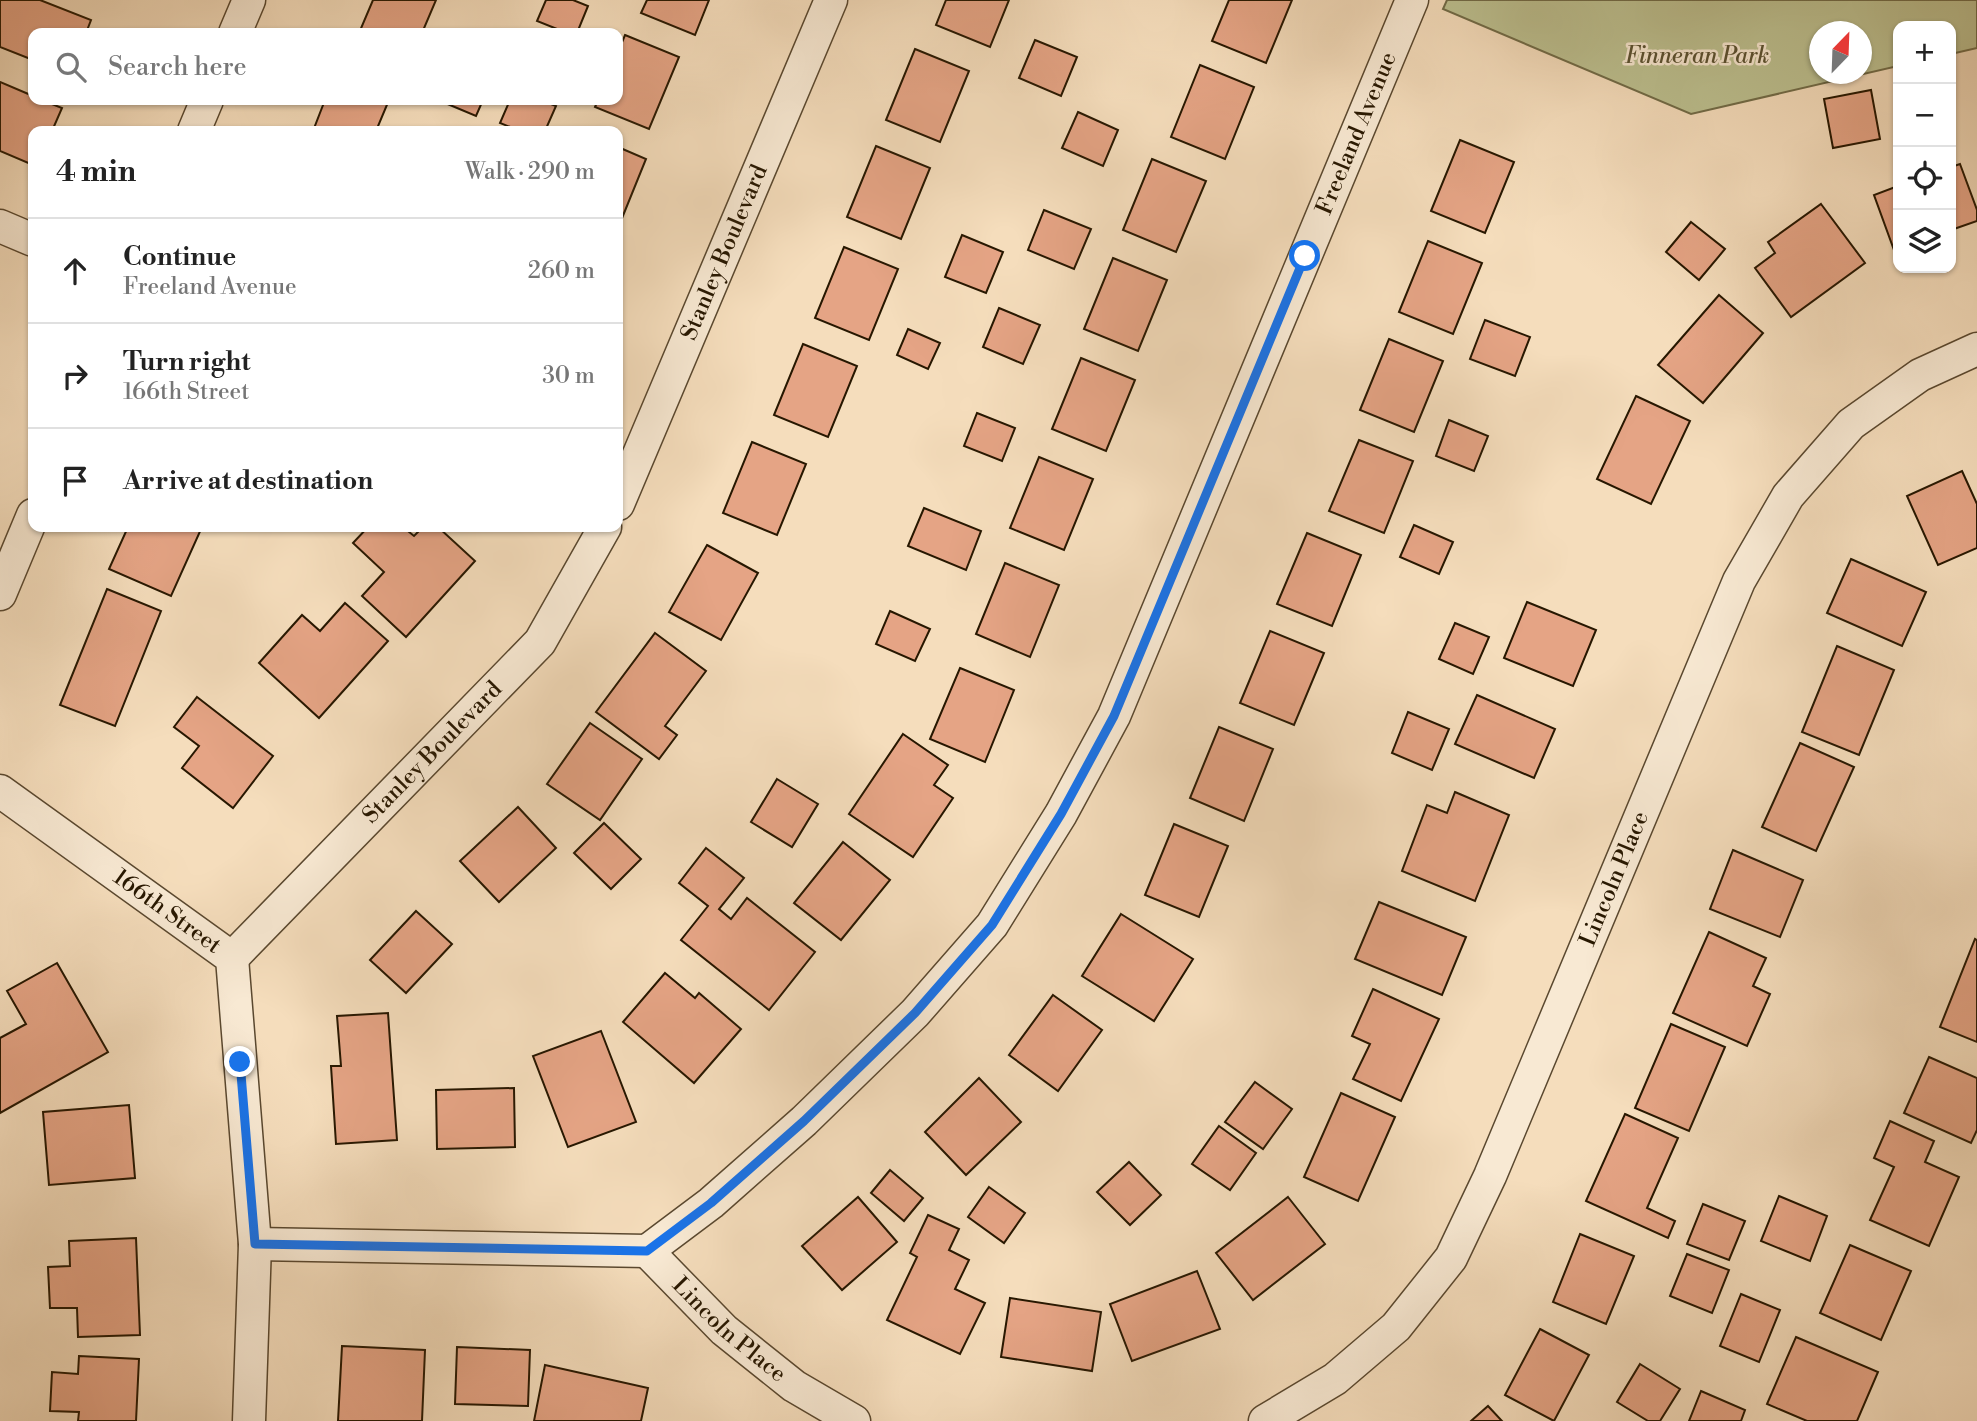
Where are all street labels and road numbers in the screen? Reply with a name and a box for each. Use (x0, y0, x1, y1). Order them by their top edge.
street label: Freeland Avenue (1310, 48, 1403, 219)
street label: Stanley Boulevard (675, 161, 774, 344)
street label: Stanley Boulevard (357, 675, 508, 829)
street label: Lincoln Place (1574, 807, 1655, 951)
street label: 166th Street (108, 863, 227, 960)
street label: Lincoln Place (666, 1271, 792, 1388)

